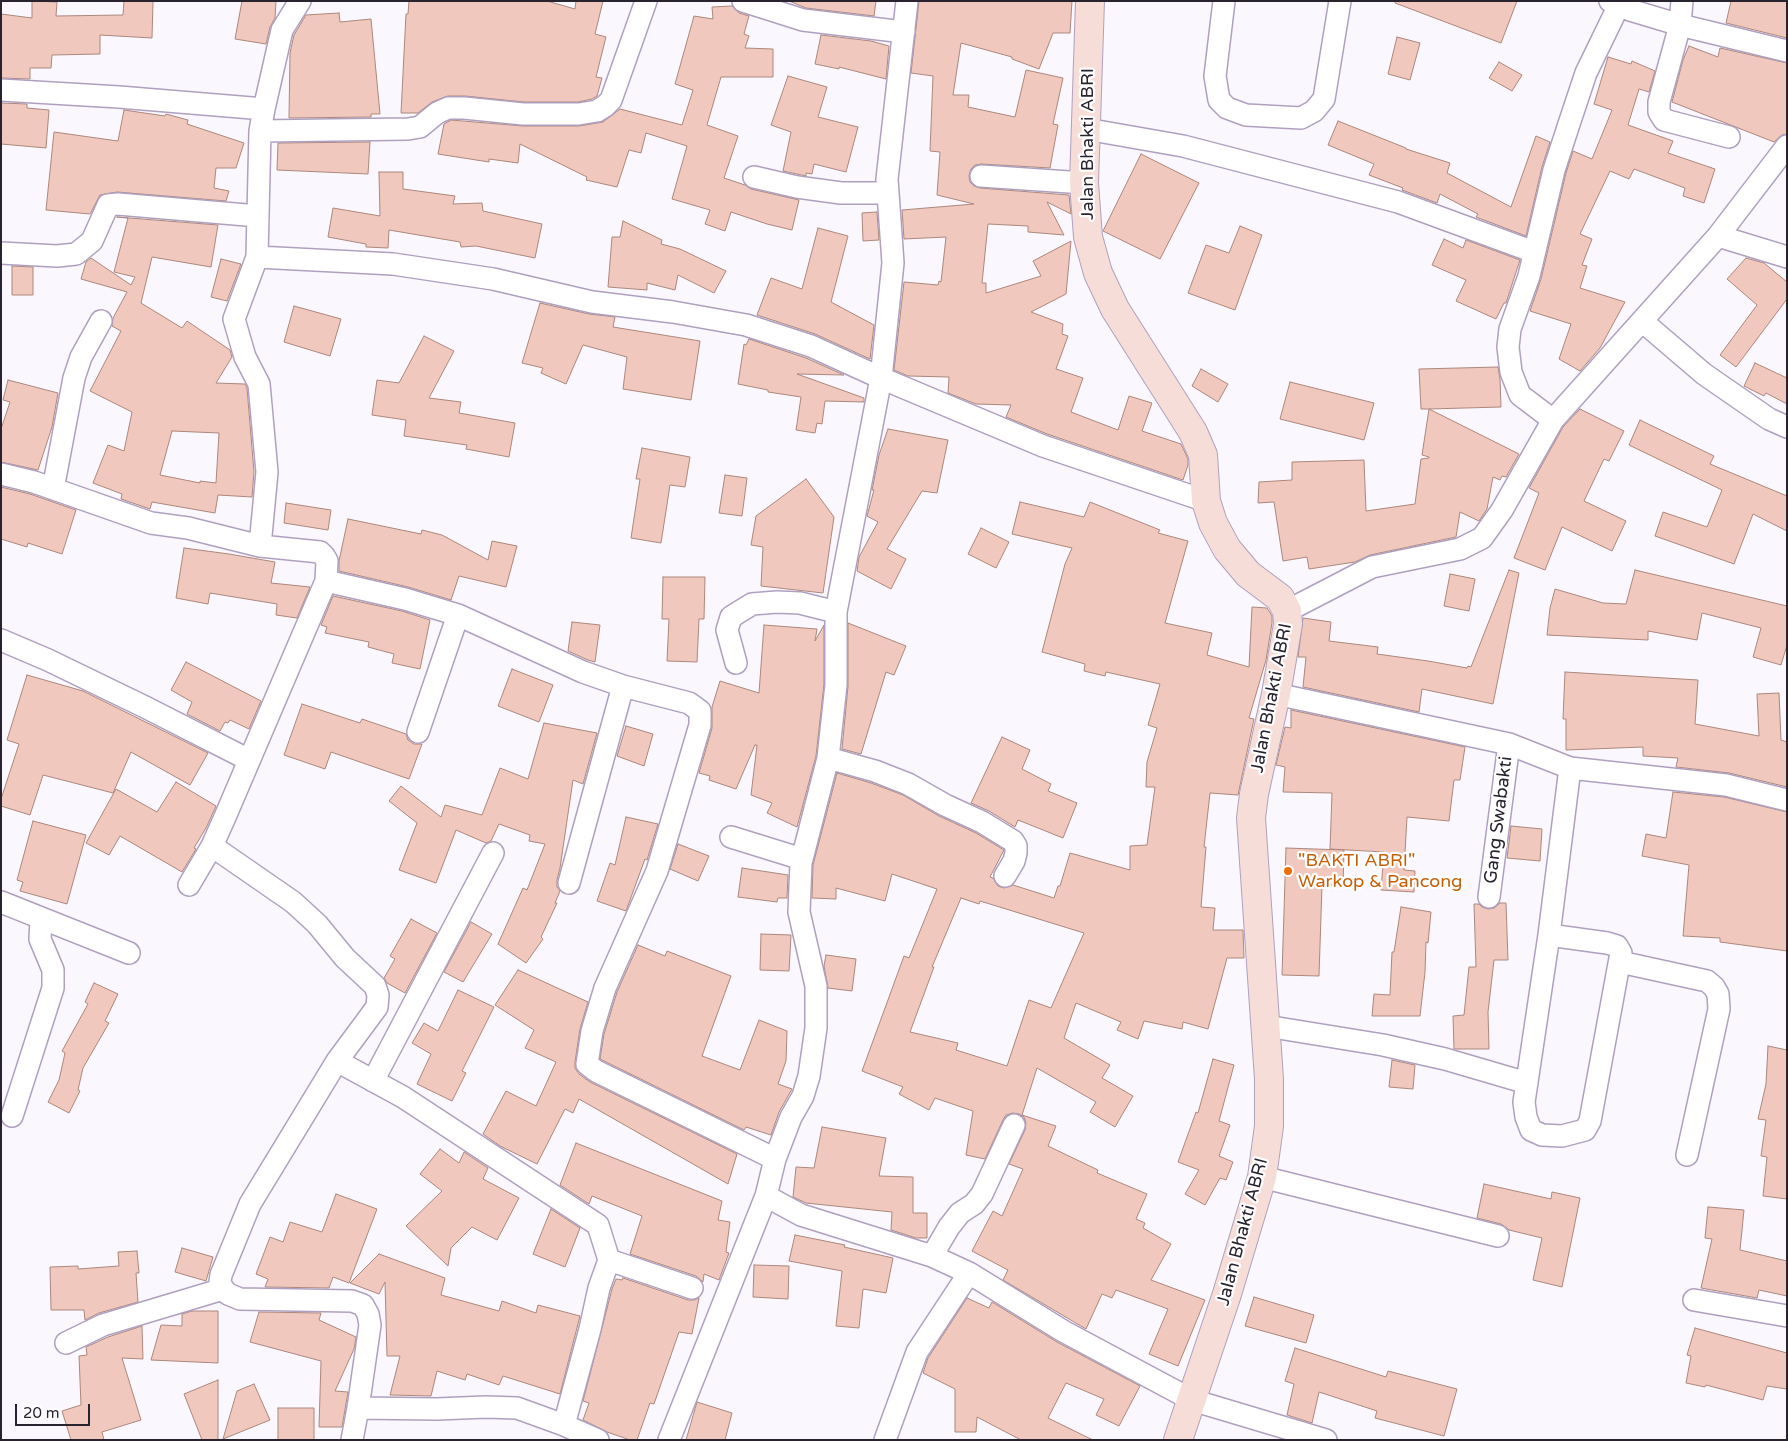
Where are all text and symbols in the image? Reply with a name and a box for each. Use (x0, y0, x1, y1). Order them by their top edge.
street label: Jalan Bhakti ABRI (1077, 68, 1099, 220)
street label: Jalan Bhakti ABRI (1247, 621, 1297, 775)
street label: Gang Swabakti (1480, 755, 1518, 885)
place label: "BAKTI ABRI" Warkop & Pancong (1298, 850, 1462, 892)
marker: "BAKTI ABRI" Warkop & Pancong (1282, 865, 1294, 877)
street label: Jalan Bhakti ABRI (1213, 1156, 1273, 1308)
scale bar (18, 1394, 92, 1426)
text: 20 m (23, 1404, 60, 1422)

